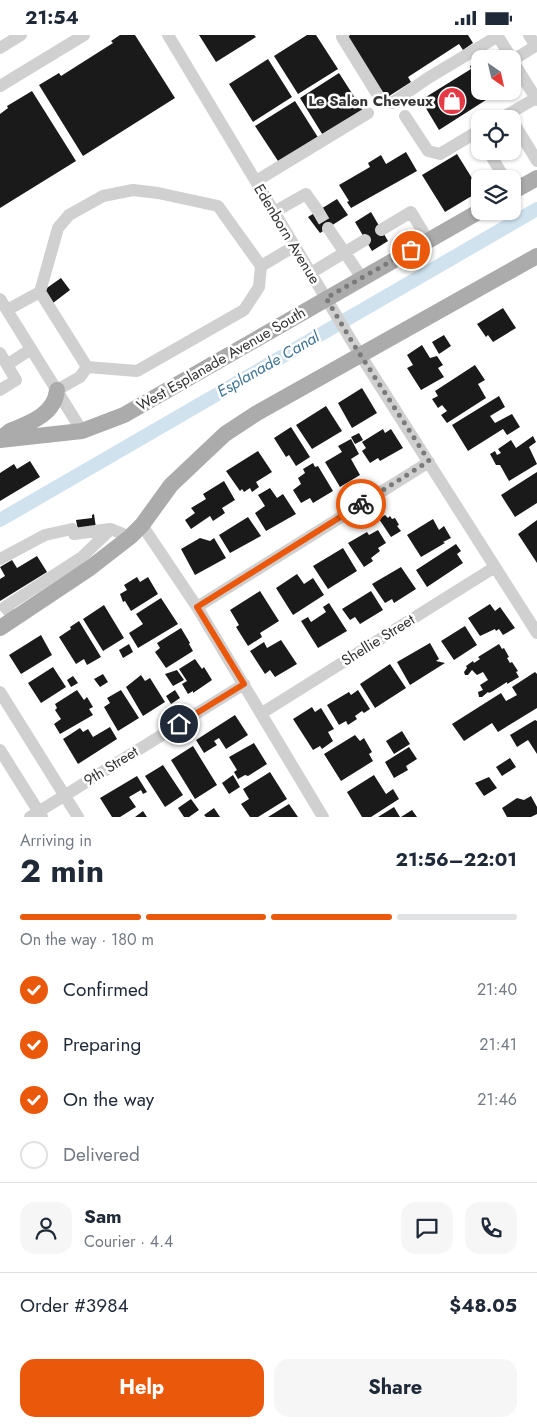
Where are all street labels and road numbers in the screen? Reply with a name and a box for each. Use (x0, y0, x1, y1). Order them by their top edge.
street label: Edenborn Avenue (248, 180, 326, 288)
street label: West Esplanade Avenue South (132, 302, 310, 416)
street label: Shellie Street (337, 609, 419, 671)
street label: 9th Street (80, 740, 143, 791)

